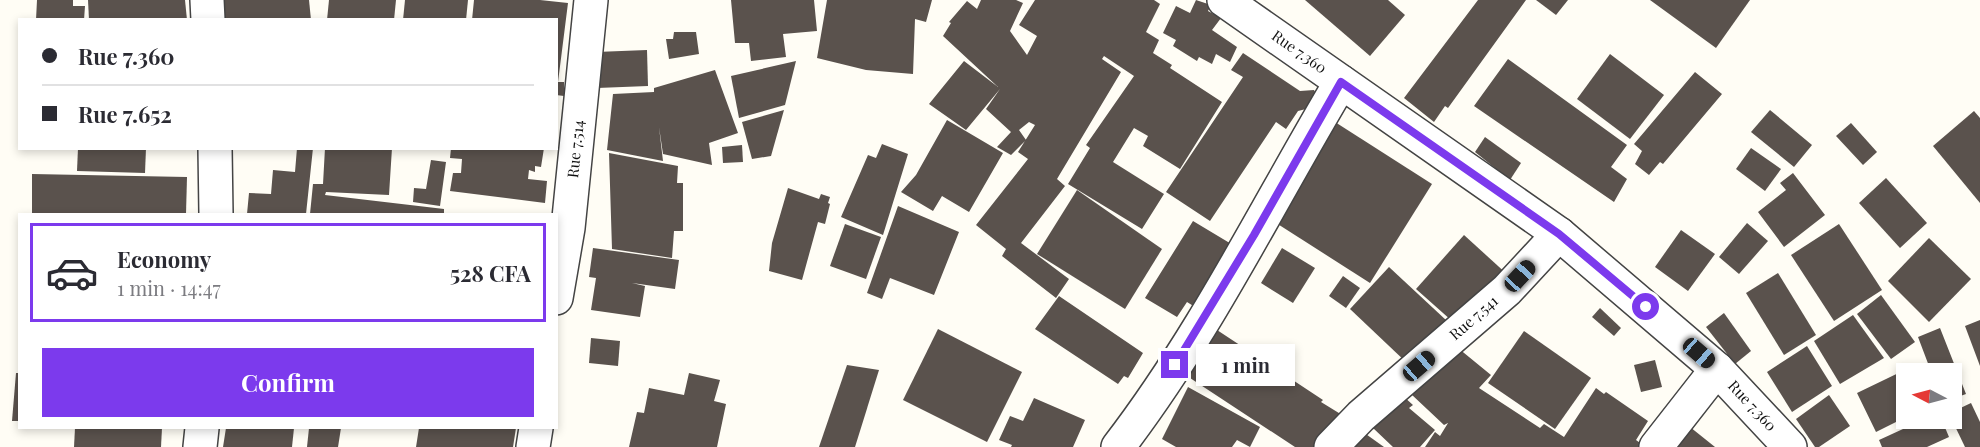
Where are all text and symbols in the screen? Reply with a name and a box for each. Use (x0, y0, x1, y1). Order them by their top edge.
street label: Rue 7.360 (1268, 25, 1331, 77)
text: Rue 7.360 (78, 41, 174, 71)
text: Rue 7.652 (78, 99, 172, 129)
street label: Rue 7.514 (562, 119, 588, 179)
text: Economy (117, 244, 211, 274)
icon: car (45, 246, 99, 300)
car (1501, 257, 1539, 295)
text: 528 CFA (450, 258, 531, 288)
text: 1 min · 14:47 (117, 274, 221, 301)
street label: Rue 7.541 (1445, 290, 1502, 344)
route start (1632, 293, 1659, 320)
car (1680, 334, 1718, 372)
callout: 1 min (1196, 344, 1295, 386)
car (1400, 347, 1438, 385)
button: Confirm (42, 348, 534, 417)
route end (1161, 351, 1188, 378)
text: 1 min (1221, 351, 1270, 378)
north arrow (1896, 363, 1962, 429)
map controls (1896, 363, 1962, 429)
street label: Rue 7.360 (1724, 376, 1781, 435)

